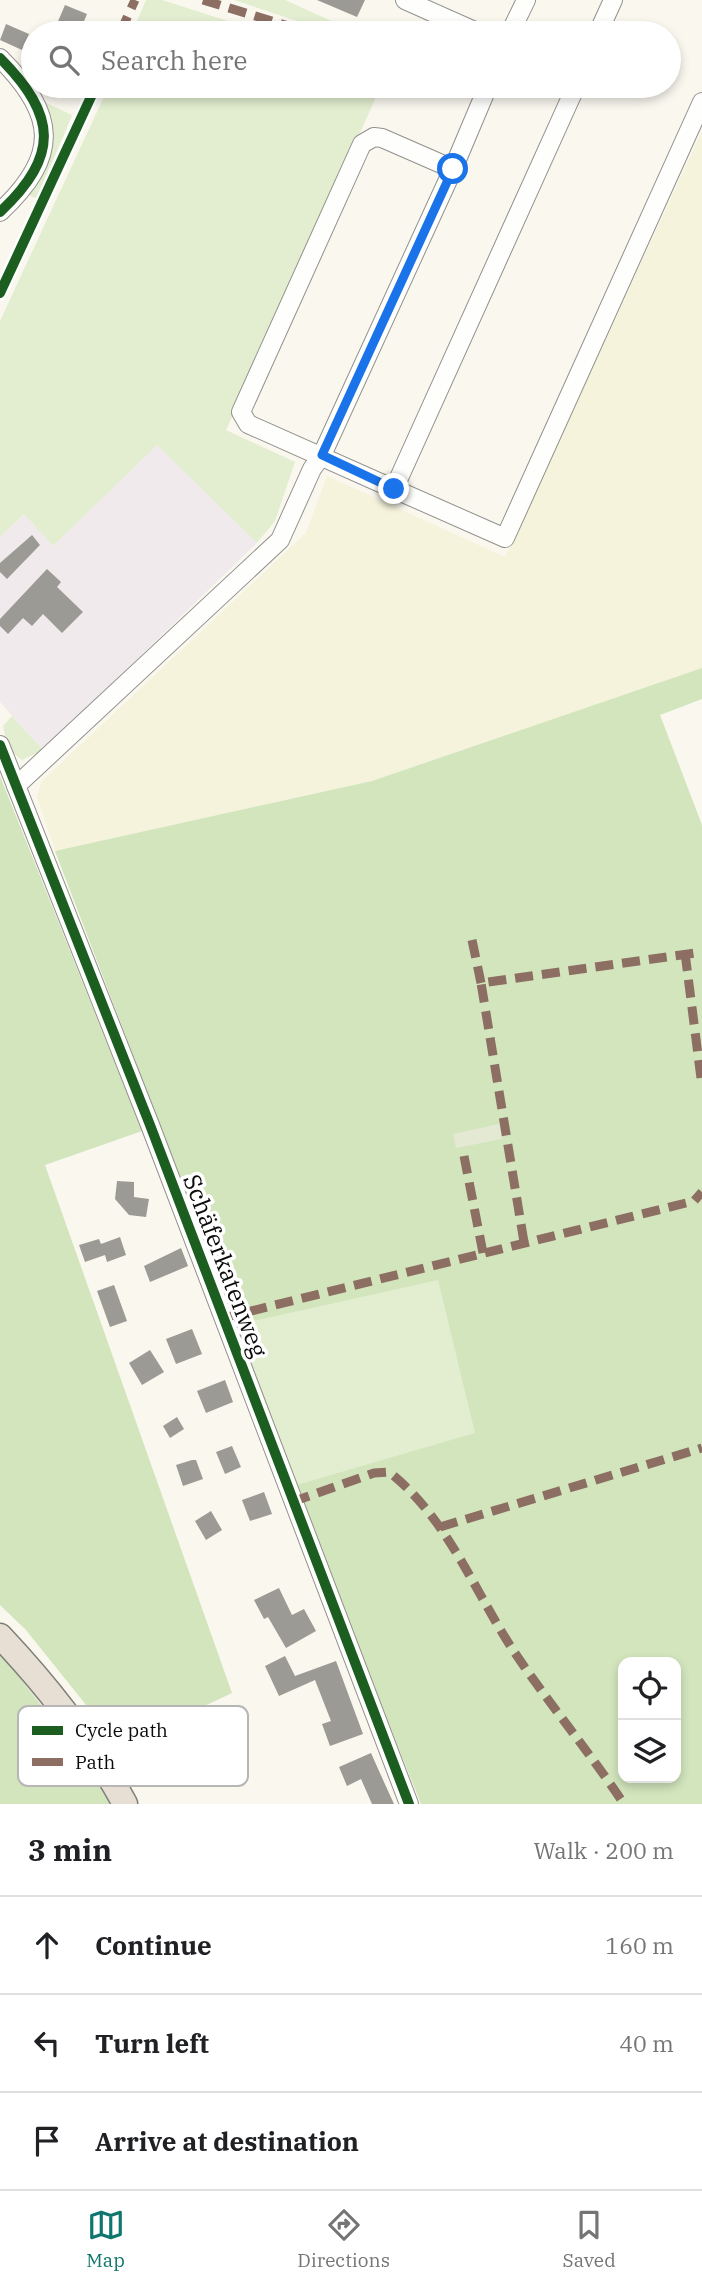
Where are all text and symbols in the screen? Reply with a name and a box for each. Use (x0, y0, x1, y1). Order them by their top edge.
search box (21, 21, 681, 98)
icon: search (45, 41, 83, 79)
text: Search here (101, 43, 247, 77)
route start (437, 153, 468, 184)
route end (378, 473, 409, 504)
street label: Schäferkatenweg (176, 1169, 276, 1362)
map controls (618, 1657, 681, 1783)
button: locate (618, 1657, 681, 1720)
legend (18, 1706, 248, 1786)
text: Cycle path (75, 1718, 168, 1742)
button: layers (618, 1720, 681, 1783)
text: Path (75, 1750, 115, 1774)
text: 3 min (28, 1830, 112, 1869)
text: Walk · 200 m (533, 1835, 674, 1865)
icon: ahead (28, 1926, 66, 1964)
text: Continue (95, 1928, 212, 1962)
text: 160 m (605, 1930, 674, 1960)
icon: left (28, 2024, 66, 2062)
text: Turn left (95, 2026, 209, 2060)
text: 40 m (619, 2028, 674, 2058)
icon: arrive (28, 2122, 66, 2160)
text: Arrive at destination (95, 2124, 359, 2158)
tab: Map (86, 2206, 125, 2272)
tab: Directions (297, 2206, 390, 2272)
tab: Saved (563, 2206, 616, 2272)

